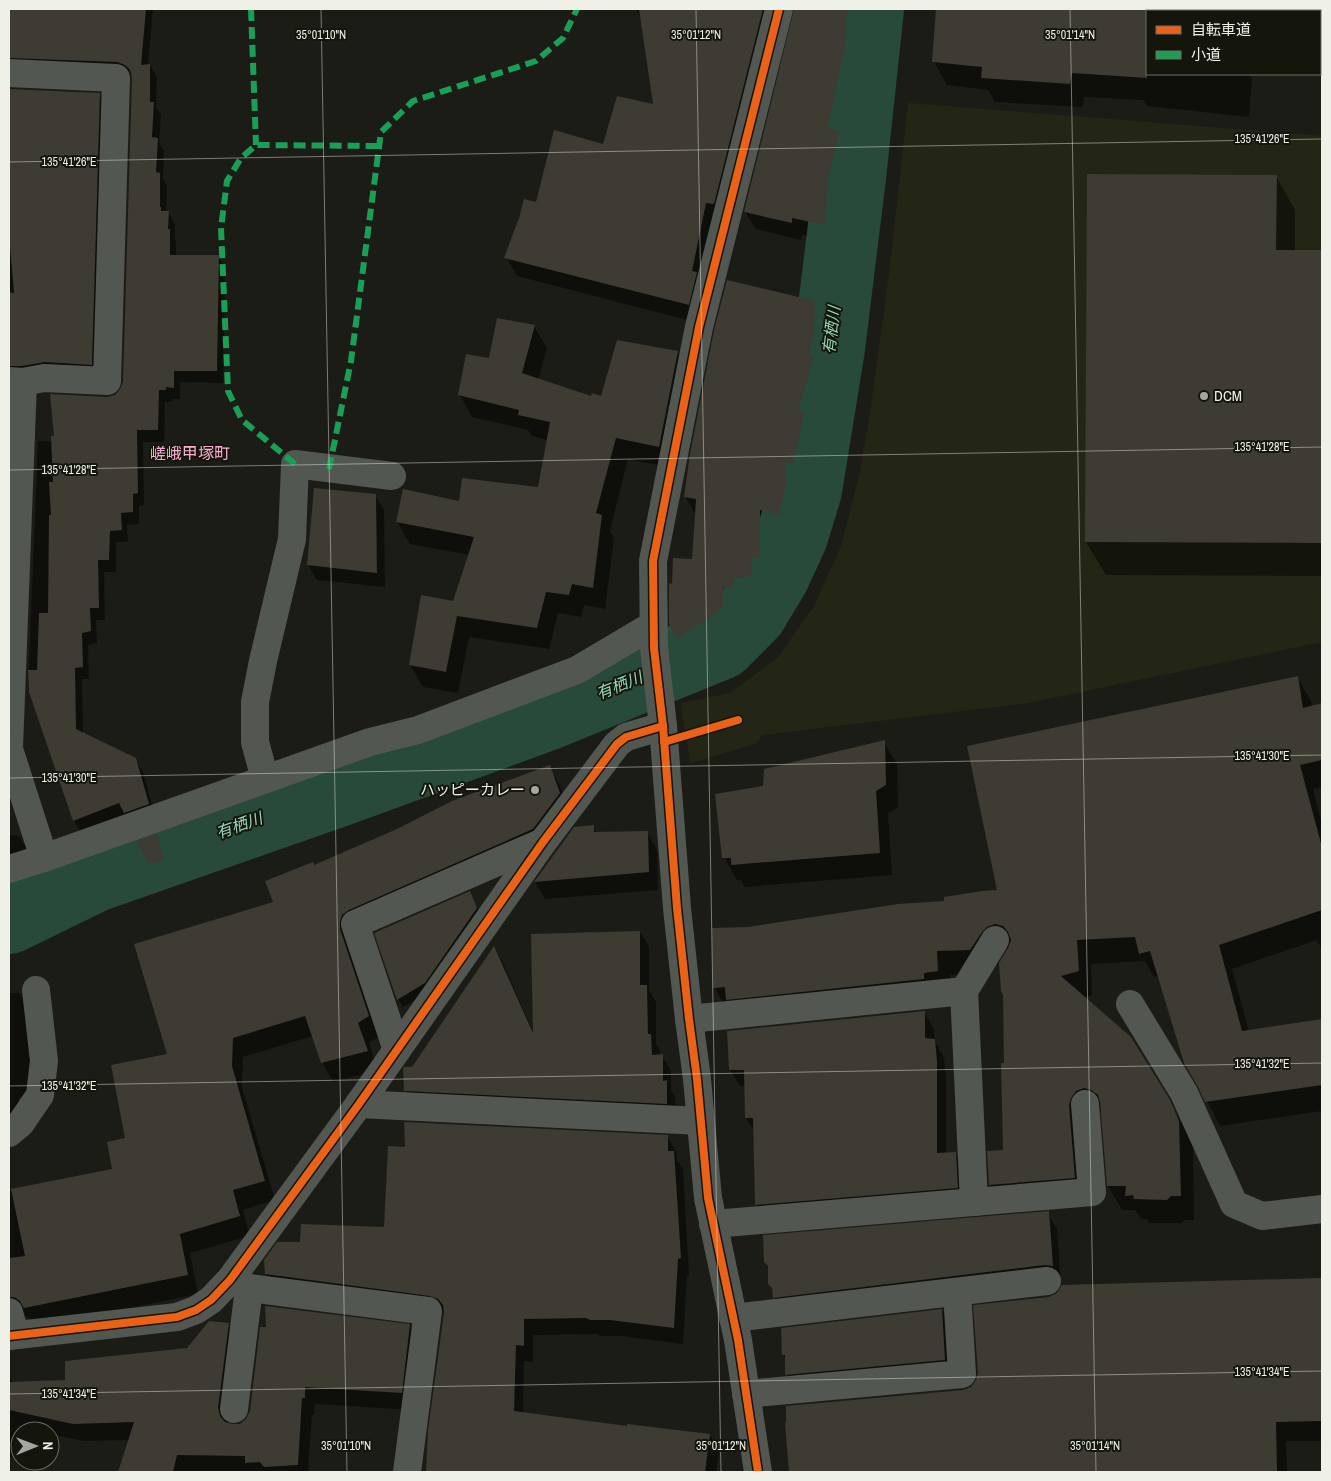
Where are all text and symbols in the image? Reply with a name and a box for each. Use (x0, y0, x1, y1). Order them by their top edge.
legend (1146, 10, 1321, 75)
text: 自転車道 (1191, 19, 1251, 40)
text: 35°01'10"N (296, 27, 346, 43)
text: 35°01'12"N (671, 27, 721, 43)
text: 35°01'14"N (1045, 27, 1095, 43)
text: 小道 (1191, 44, 1221, 65)
text: 135°41'26"E (1234, 131, 1290, 147)
text: 135°41'26"E (41, 154, 97, 170)
water label: 有栖川 (817, 303, 845, 355)
place label: DCM (1214, 385, 1242, 406)
marker: DCM (1198, 390, 1210, 402)
text: 135°41'28"E (1234, 439, 1290, 455)
district label: 嵯峨甲塚町 (150, 442, 230, 464)
text: 135°41'28"E (41, 462, 97, 478)
water label: 有栖川 (593, 665, 647, 704)
text: 135°41'30"E (1234, 748, 1290, 764)
text: 135°41'30"E (41, 770, 97, 786)
place label: ハッピーカレー (420, 779, 525, 800)
marker: ハッピーカレー (529, 784, 541, 796)
water label: 有栖川 (213, 806, 267, 844)
text: 135°41'32"E (1234, 1056, 1290, 1072)
text: 135°41'32"E (41, 1078, 97, 1094)
text: 135°41'34"E (1234, 1364, 1290, 1380)
text: 135°41'34"E (41, 1386, 97, 1402)
north arrow (10, 1421, 60, 1471)
text: 35°01'10"N (321, 1438, 371, 1454)
text: 35°01'12"N (696, 1438, 746, 1454)
text: 35°01'14"N (1070, 1438, 1120, 1454)
text: N (39, 1441, 57, 1450)

